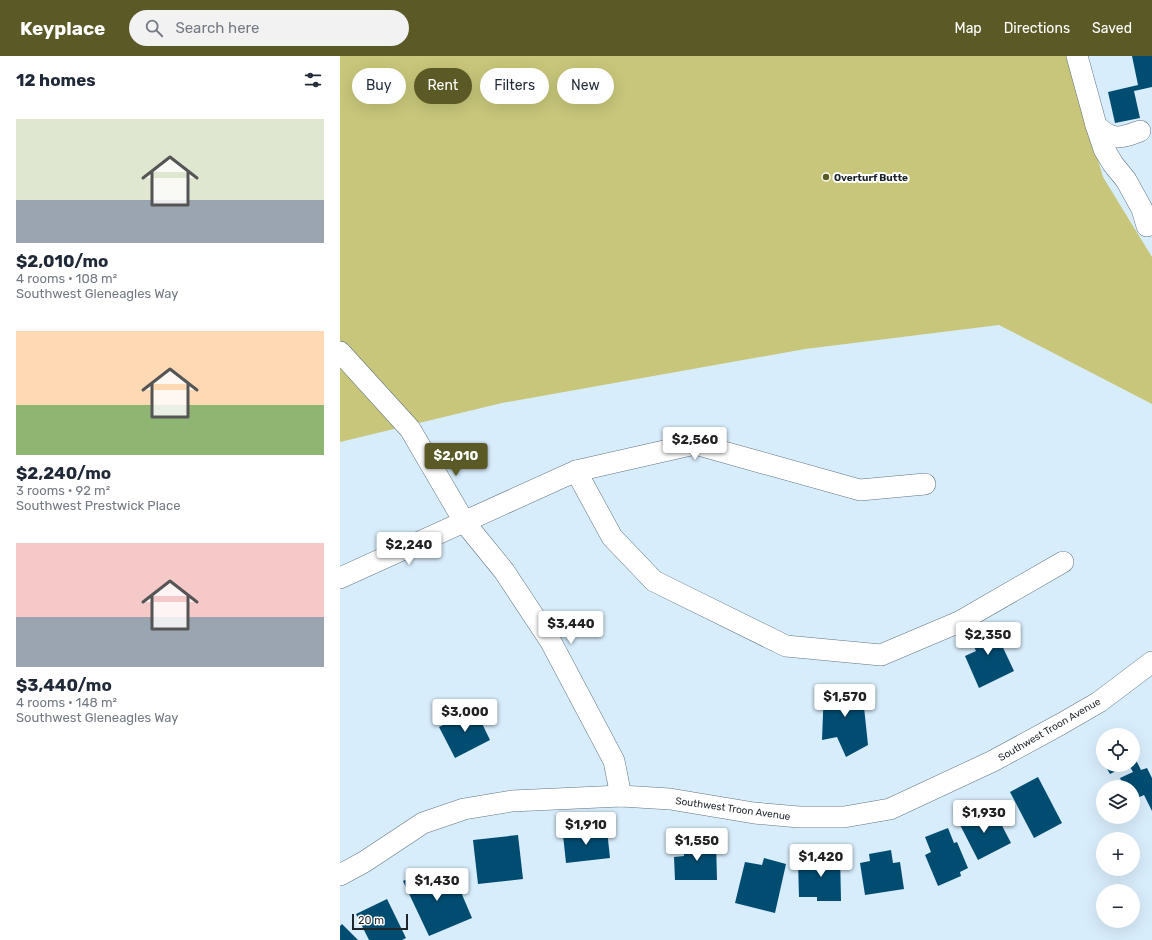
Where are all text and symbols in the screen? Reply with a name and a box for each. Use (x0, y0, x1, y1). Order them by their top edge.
search box (129, 10, 409, 46)
text: Keyplace (20, 17, 105, 40)
icon: search (143, 17, 165, 39)
text: Search here (175, 19, 260, 37)
text: Map (955, 20, 982, 37)
text: Directions (1004, 20, 1070, 37)
text: Saved (1092, 20, 1132, 37)
chip: Buy (352, 68, 406, 104)
chip: Rent (414, 68, 472, 104)
chip: Filters (480, 68, 549, 104)
chip: New (557, 68, 614, 104)
icon: filters (302, 69, 324, 91)
text: 12 homes (16, 70, 96, 90)
icon: home (134, 145, 206, 217)
marker: Overturf Butte (821, 172, 831, 182)
place label: Overturf Butte (834, 172, 908, 184)
text: $2,010/mo (16, 251, 108, 271)
text: 4 rooms · 108 m² (16, 271, 117, 286)
text: Southwest Gleneagles Way (16, 286, 178, 301)
icon: home (134, 357, 206, 429)
pin: $2,560 (662, 427, 728, 461)
text: $2,560 (672, 432, 718, 447)
pin: $2,010 (423, 443, 489, 477)
text: $2,010 (434, 448, 478, 463)
text: $2,240/mo (16, 463, 111, 483)
text: 3 rooms · 92 m² (16, 483, 110, 498)
text: Southwest Prestwick Place (16, 498, 181, 513)
pin: $2,240 (376, 532, 442, 566)
text: $2,240 (386, 537, 432, 552)
icon: home (134, 569, 206, 641)
pin: $3,440 (538, 611, 604, 645)
text: $3,440 (547, 616, 595, 631)
pin: $2,350 (955, 622, 1021, 656)
text: $2,350 (965, 627, 1011, 642)
text: $3,440/mo (16, 675, 112, 695)
pin: $1,570 (812, 684, 878, 718)
text: $1,570 (823, 689, 867, 704)
text: 4 rooms · 148 m² (16, 695, 117, 710)
street label: Southwest Troon Avenue (996, 695, 1103, 764)
pin: $3,000 (432, 699, 498, 733)
text: $3,000 (441, 704, 489, 719)
text: Southwest Gleneagles Way (16, 710, 178, 725)
map controls (1096, 728, 1140, 928)
button: locate (1096, 728, 1140, 772)
button: layers (1096, 780, 1140, 824)
street label: Southwest Troon Avenue (675, 795, 792, 823)
pin: $1,930 (951, 800, 1017, 834)
text: $1,930 (962, 805, 1006, 820)
pin: $1,910 (553, 812, 619, 846)
text: $1,910 (565, 817, 607, 832)
pin: $1,550 (664, 828, 730, 862)
button: + (1096, 832, 1140, 876)
text: $1,550 (675, 833, 719, 848)
pin: $1,420 (788, 844, 854, 878)
text: $1,420 (799, 849, 843, 864)
pin: $1,430 (404, 868, 470, 902)
text: $1,430 (415, 873, 459, 888)
button: − (1096, 884, 1140, 928)
scale bar (352, 912, 408, 931)
text: 20 m (358, 914, 384, 927)

